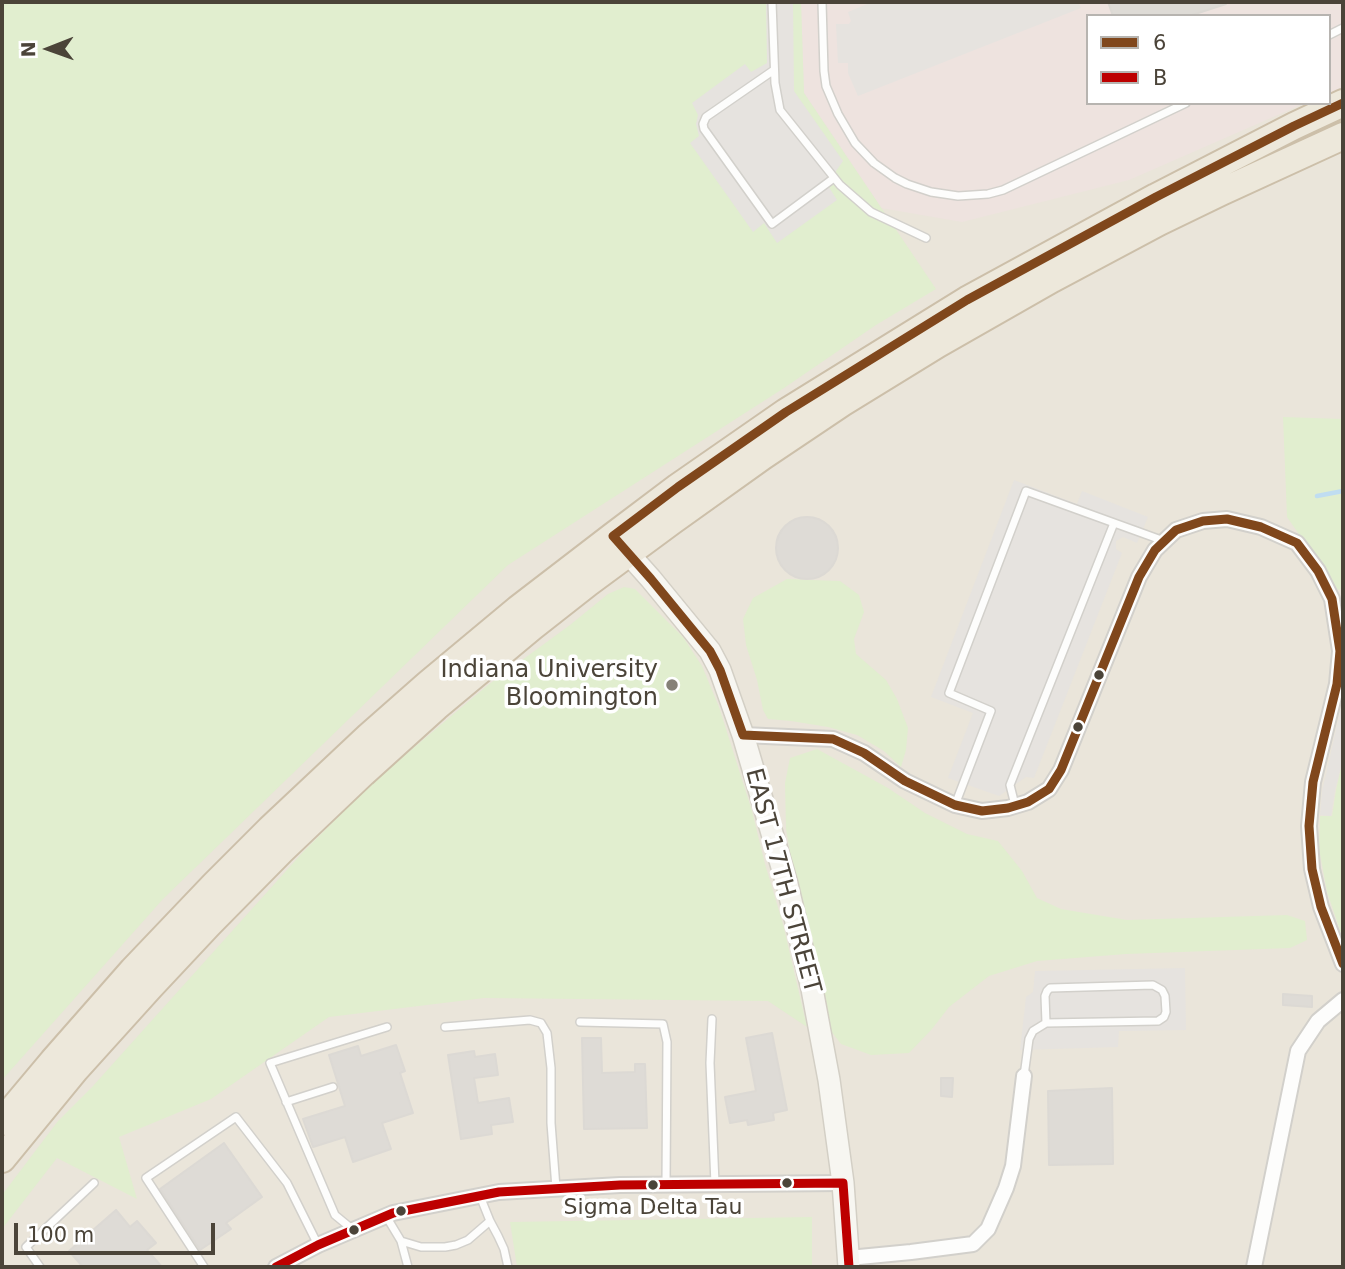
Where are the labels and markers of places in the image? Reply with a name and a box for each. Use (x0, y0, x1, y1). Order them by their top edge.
place label: Indiana University Bloomington (440, 657, 658, 713)
unlabelled marker (1092, 668, 1106, 682)
marker: Indiana University Bloomington (664, 677, 680, 693)
unlabelled marker (1071, 720, 1085, 734)
unlabelled marker (780, 1176, 794, 1190)
marker: Sigma Delta Tau (646, 1178, 660, 1192)
place label: Sigma Delta Tau (564, 1195, 742, 1221)
unlabelled marker (394, 1204, 408, 1218)
unlabelled marker (347, 1223, 361, 1237)

